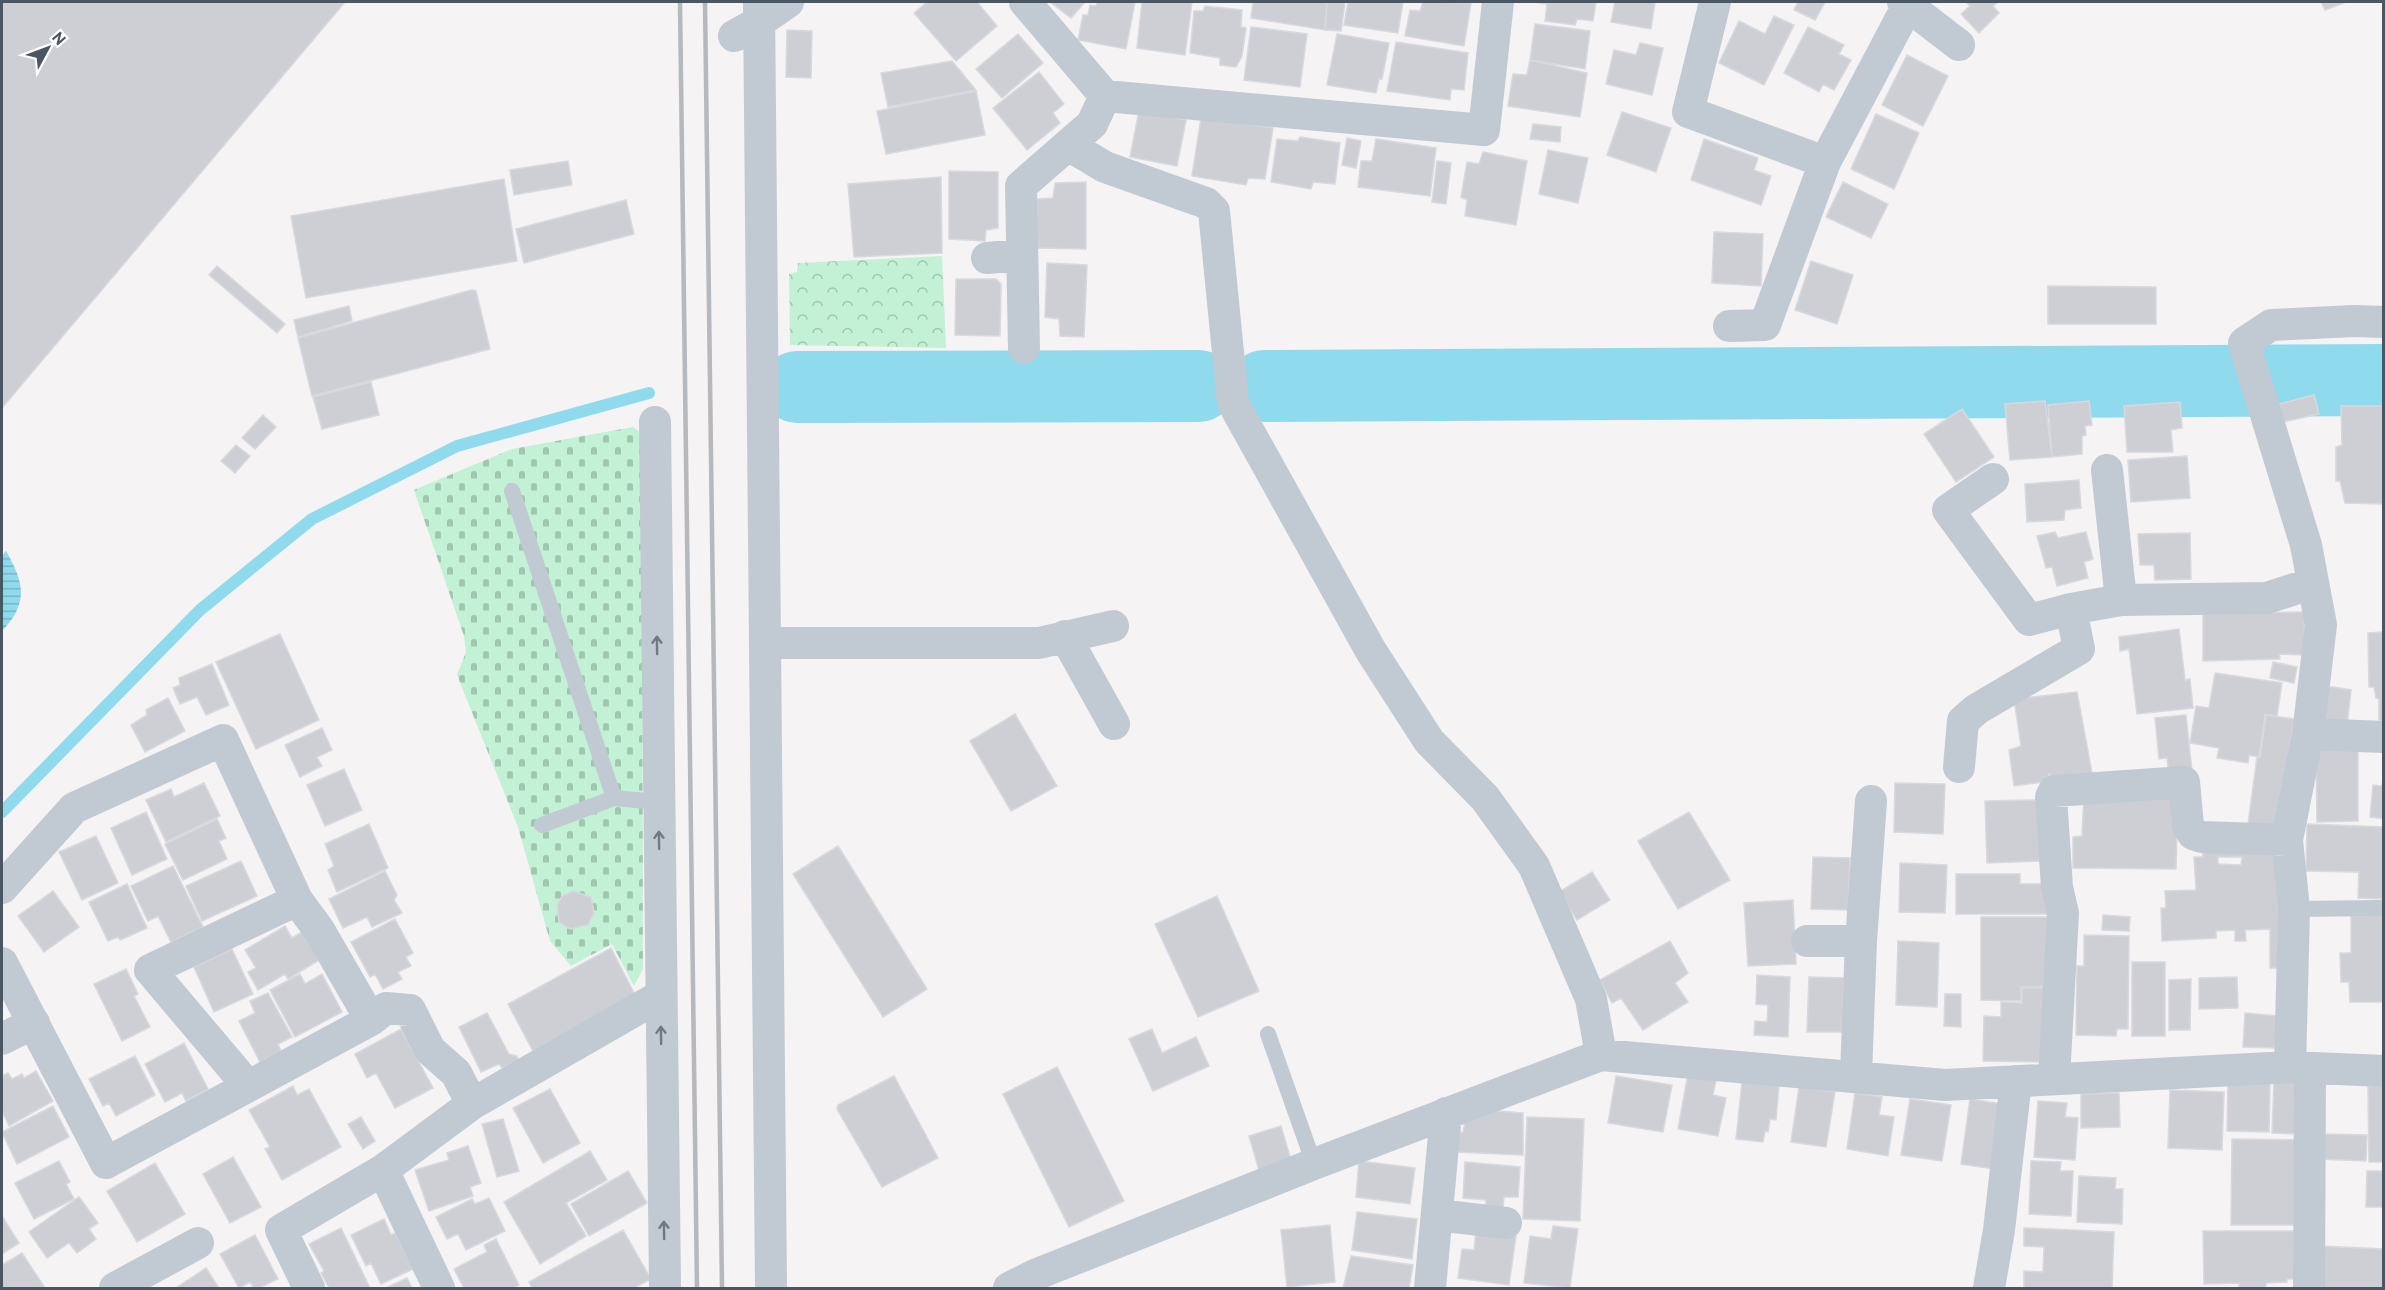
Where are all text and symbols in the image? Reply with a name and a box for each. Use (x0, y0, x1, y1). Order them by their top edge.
north arrow (18, 18, 78, 78)
text: N (46, 29, 69, 50)
one-way arrow (651, 636, 663, 656)
one-way arrow (653, 831, 665, 851)
one-way arrow (655, 1026, 667, 1046)
one-way arrow (658, 1221, 670, 1241)

